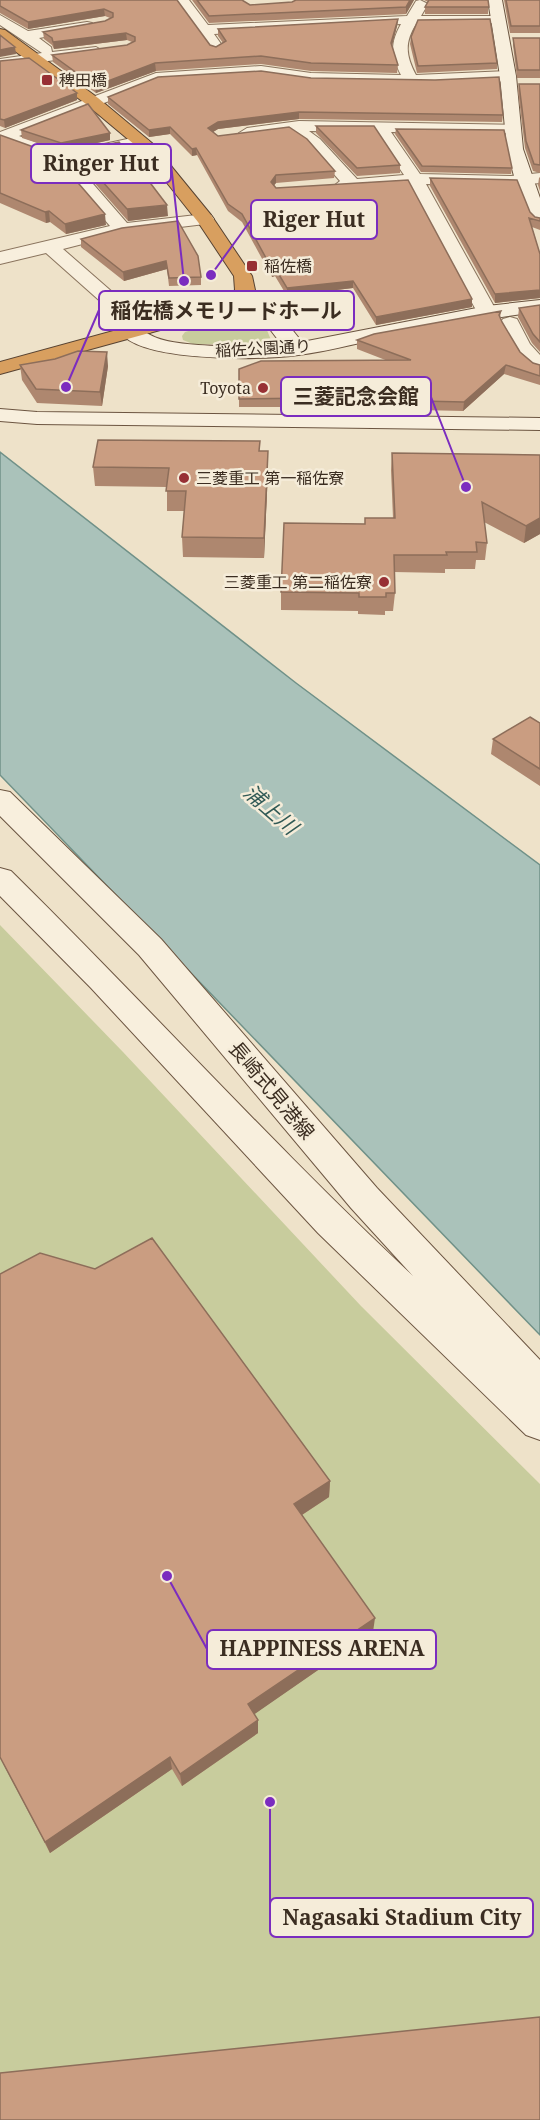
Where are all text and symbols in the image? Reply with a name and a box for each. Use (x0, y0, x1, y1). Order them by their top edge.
place label: 稗田橋 (59, 69, 107, 91)
marker: 稗田橋 (40, 73, 54, 87)
callout: Ringer Hut (31, 144, 171, 183)
text: Ringer Hut (43, 149, 160, 177)
callout: Riger Hut (251, 200, 377, 239)
text: Riger Hut (263, 205, 366, 233)
place label: 稲佐橋 (264, 255, 312, 277)
marker: 稲佐橋 (245, 259, 259, 273)
callout: 稲佐橋メモリードホール (99, 291, 354, 330)
text: 稲佐橋メモリードホール (111, 296, 342, 324)
street label: 稲佐公園通り (214, 335, 312, 361)
place label: Toyota (200, 377, 251, 399)
callout: 三菱記念会館 (281, 377, 431, 416)
marker: Toyota (256, 381, 270, 395)
text: 三菱記念会館 (293, 382, 419, 410)
place label: 三菱重工 第一稲佐寮 (196, 467, 344, 489)
marker: 三菱重工 第一稲佐寮 (177, 471, 191, 485)
place label: 三菱重工 第二稲佐寮 (224, 571, 372, 593)
marker: 三菱重工 第二稲佐寮 (377, 575, 391, 589)
water label: 浦上川 (238, 778, 305, 842)
street label: 長崎式見港線 (223, 1035, 321, 1145)
callout: HAPPINESS ARENA (207, 1630, 436, 1669)
text: HAPPINESS ARENA (219, 1634, 425, 1662)
callout: Nagasaki Stadium City (270, 1898, 533, 1937)
text: Nagasaki Stadium City (283, 1903, 522, 1931)

